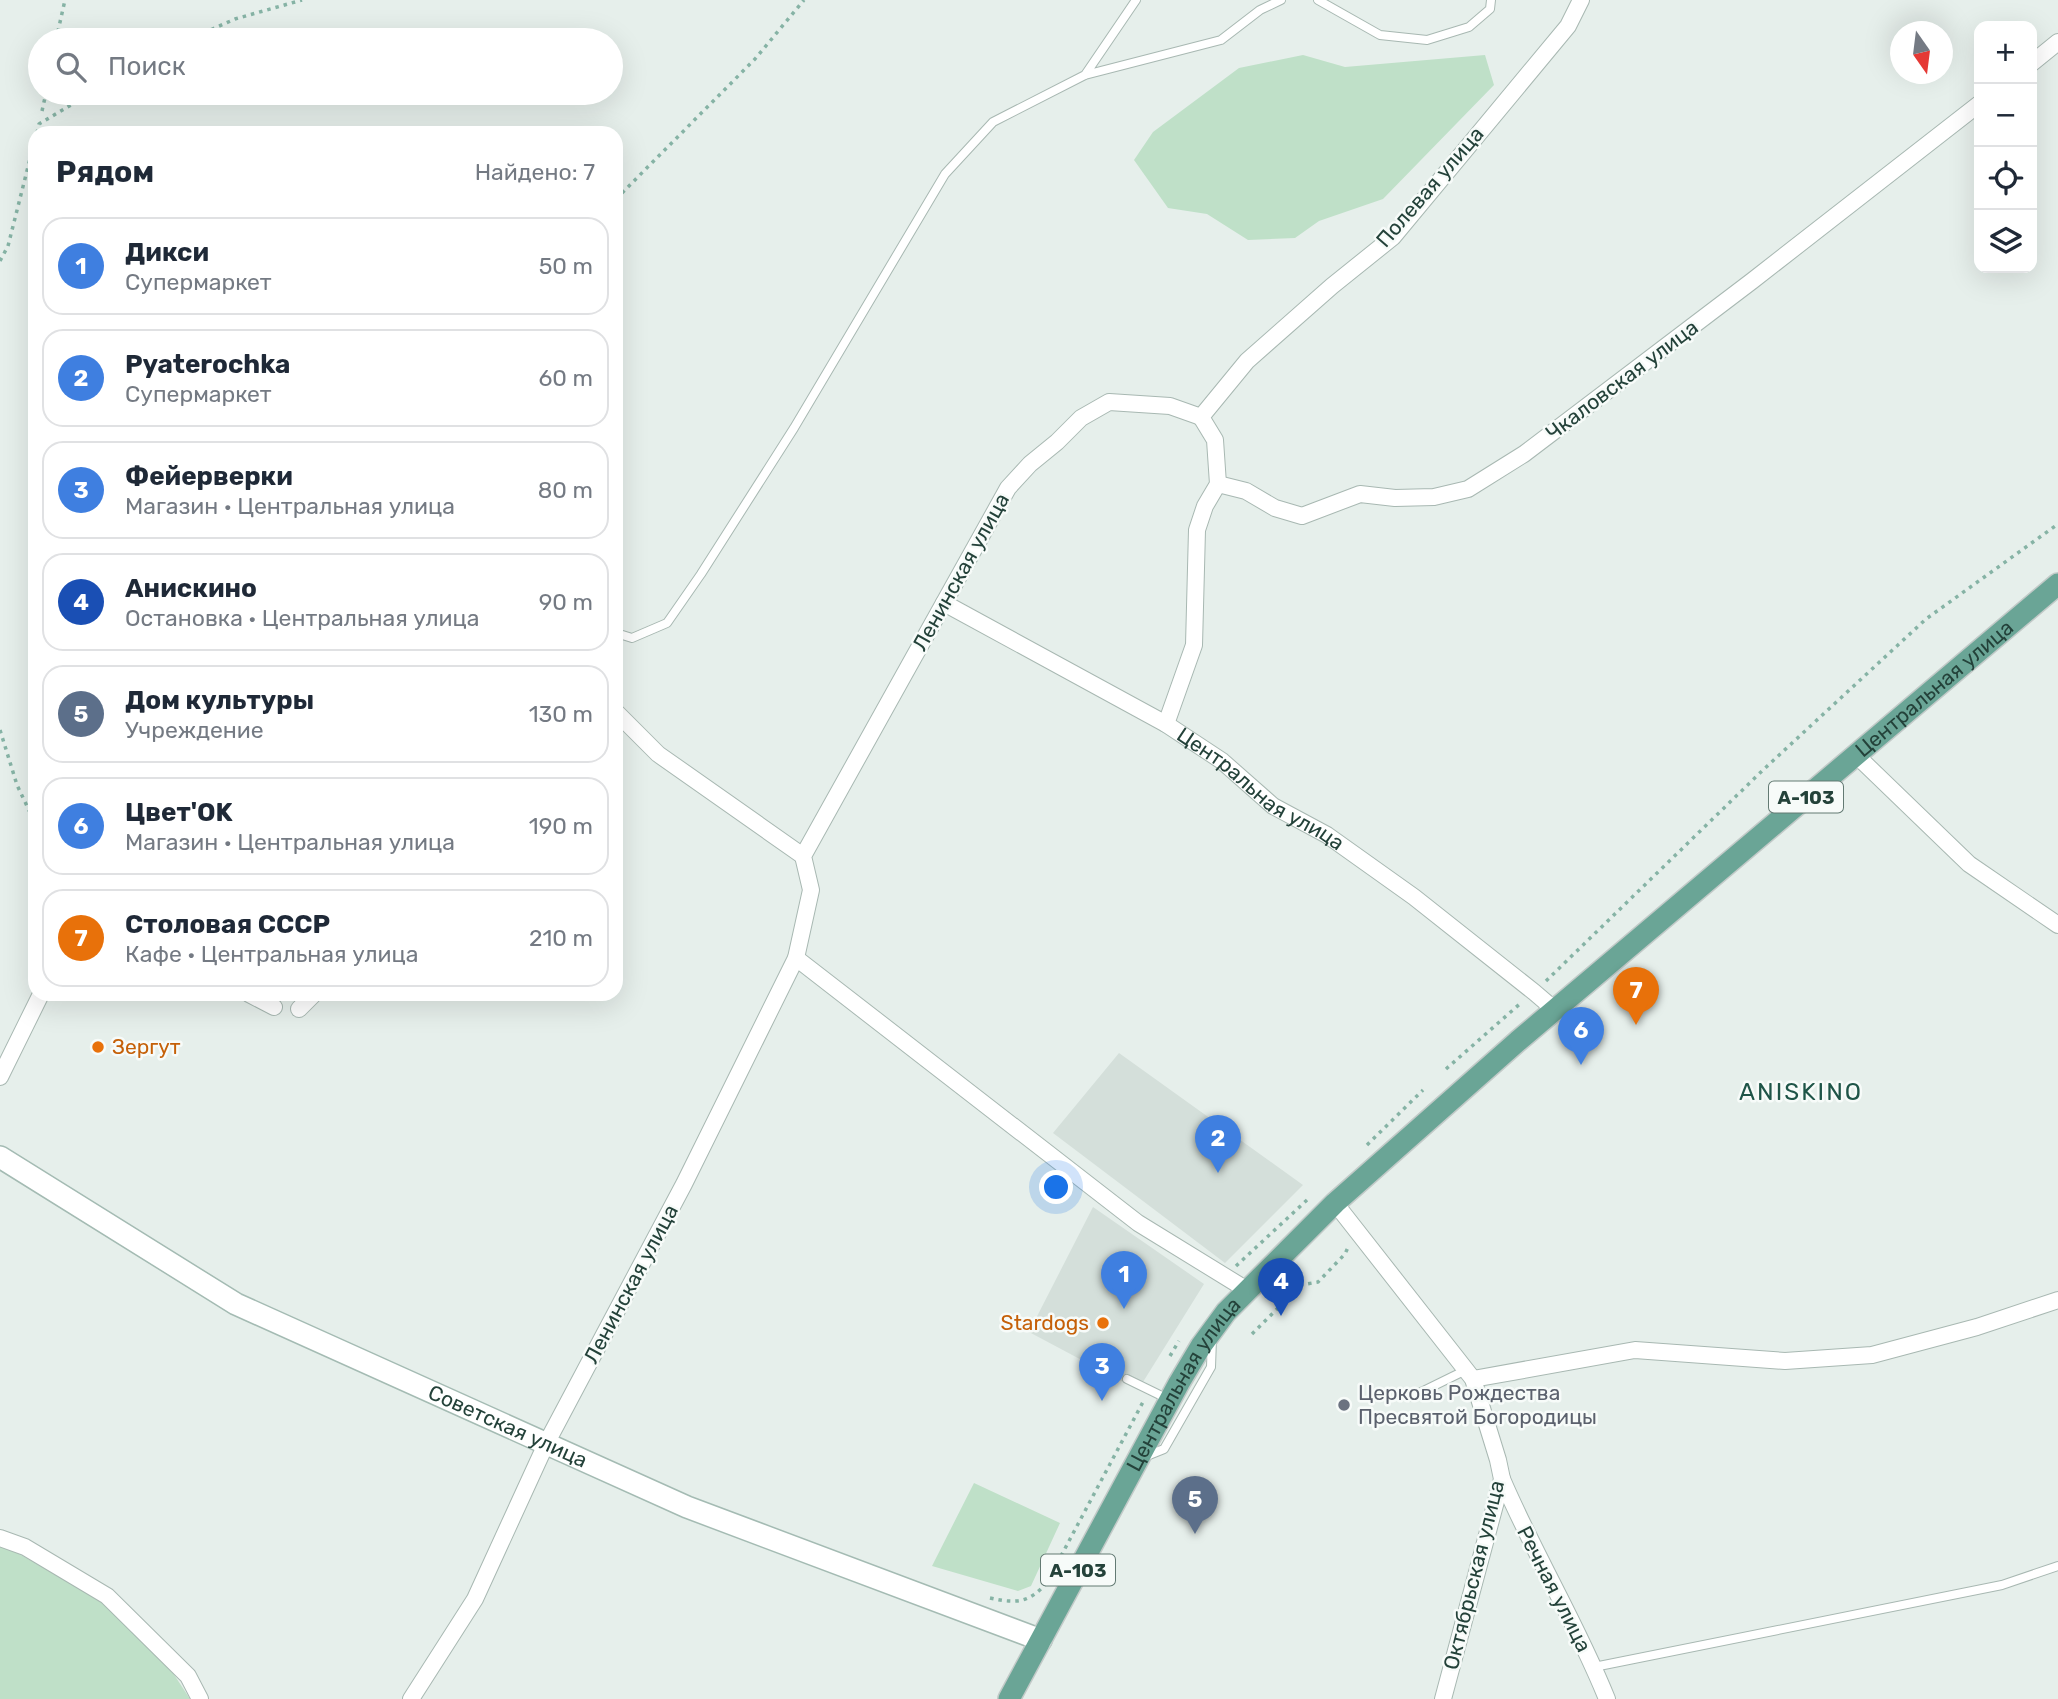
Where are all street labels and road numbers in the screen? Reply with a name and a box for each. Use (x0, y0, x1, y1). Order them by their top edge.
street label: Полевая улица (1371, 121, 1489, 252)
street label: Чкаловская улица (1541, 314, 1703, 445)
street label: Ленинская улица (907, 489, 1014, 655)
street label: Центральная улица (1850, 615, 2018, 762)
street label: Центральная улица (1172, 722, 1349, 855)
road number: А-103 (1769, 782, 1843, 812)
street label: Ленинская улица (578, 1200, 683, 1367)
street label: Центральная улица (1121, 1292, 1245, 1475)
street label: Советская улица (424, 1379, 591, 1473)
street label: Октябрьская улица (1438, 1478, 1509, 1672)
street label: Речная улица (1512, 1522, 1597, 1656)
road number: А-103 (1041, 1554, 1115, 1586)

